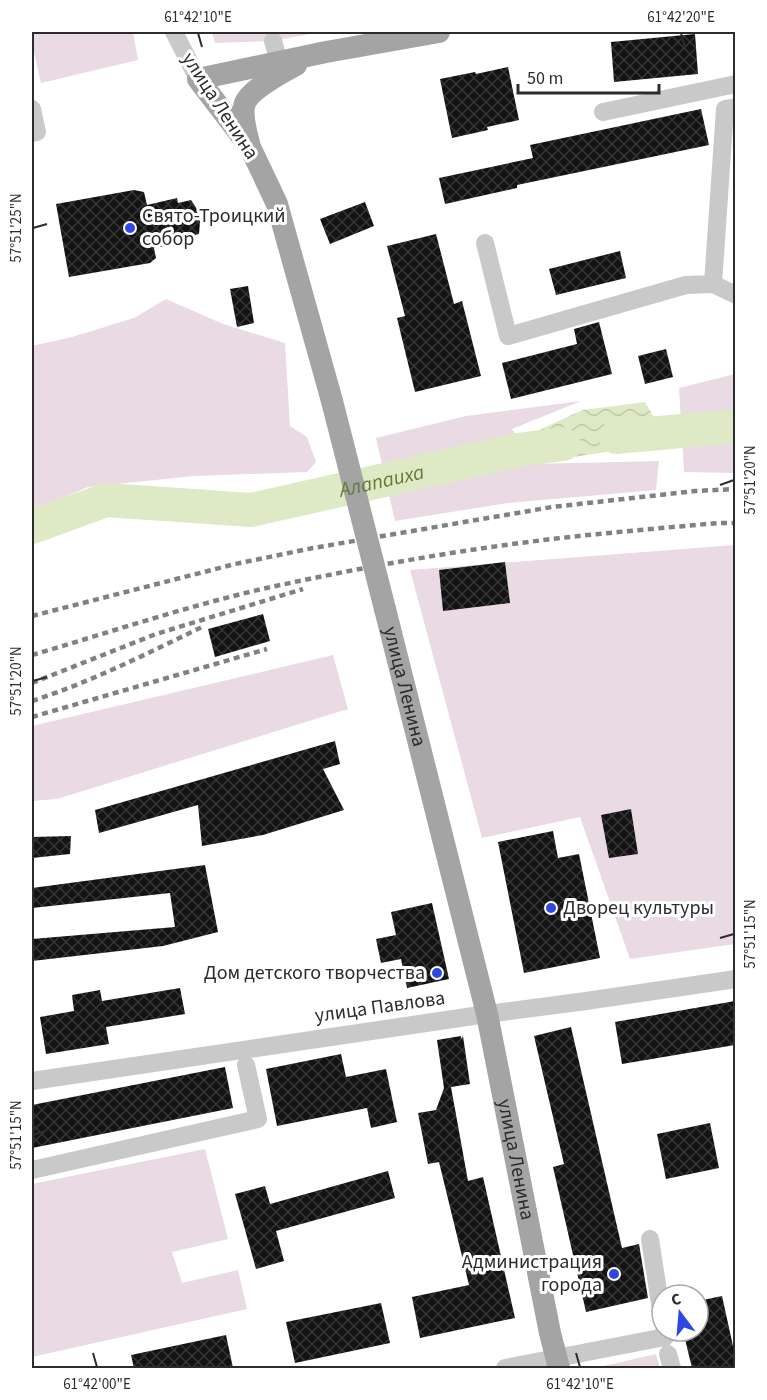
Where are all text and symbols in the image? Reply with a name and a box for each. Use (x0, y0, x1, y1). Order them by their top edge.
text: 61°42'10"E (164, 7, 232, 28)
text: 61°42'20"E (647, 7, 715, 28)
street label: улица Ленина (175, 47, 265, 165)
scale bar (518, 57, 659, 95)
text: 50 m (527, 66, 563, 91)
text: 57°51'25"N (6, 193, 27, 263)
place label: Свято-Троицкий собор (142, 202, 286, 253)
marker: Свято-Троицкий собор (123, 221, 137, 235)
text: 57°51'20"N (740, 445, 761, 515)
water label: Алапаиха (334, 457, 427, 505)
street label: улица Ленина (376, 624, 433, 750)
text: 57°51'20"N (6, 646, 27, 716)
place label: Дворец культуры (563, 894, 714, 922)
text: 57°51'15"N (740, 899, 761, 969)
marker: Дворец культуры (544, 901, 558, 915)
place label: Дом детского творчества (204, 959, 425, 987)
marker: Дом детского творчества (430, 966, 444, 980)
street label: улица Павлова (313, 984, 447, 1030)
street label: улица Ленина (490, 1097, 541, 1223)
text: 57°51'15"N (6, 1100, 27, 1170)
place label: Администрация города (462, 1248, 602, 1299)
marker: Администрация города (607, 1267, 621, 1281)
north arrow (650, 1283, 710, 1343)
text: С (669, 1288, 684, 1311)
text: 61°42'00"E (63, 1374, 131, 1395)
text: 61°42'10"E (546, 1374, 614, 1395)

